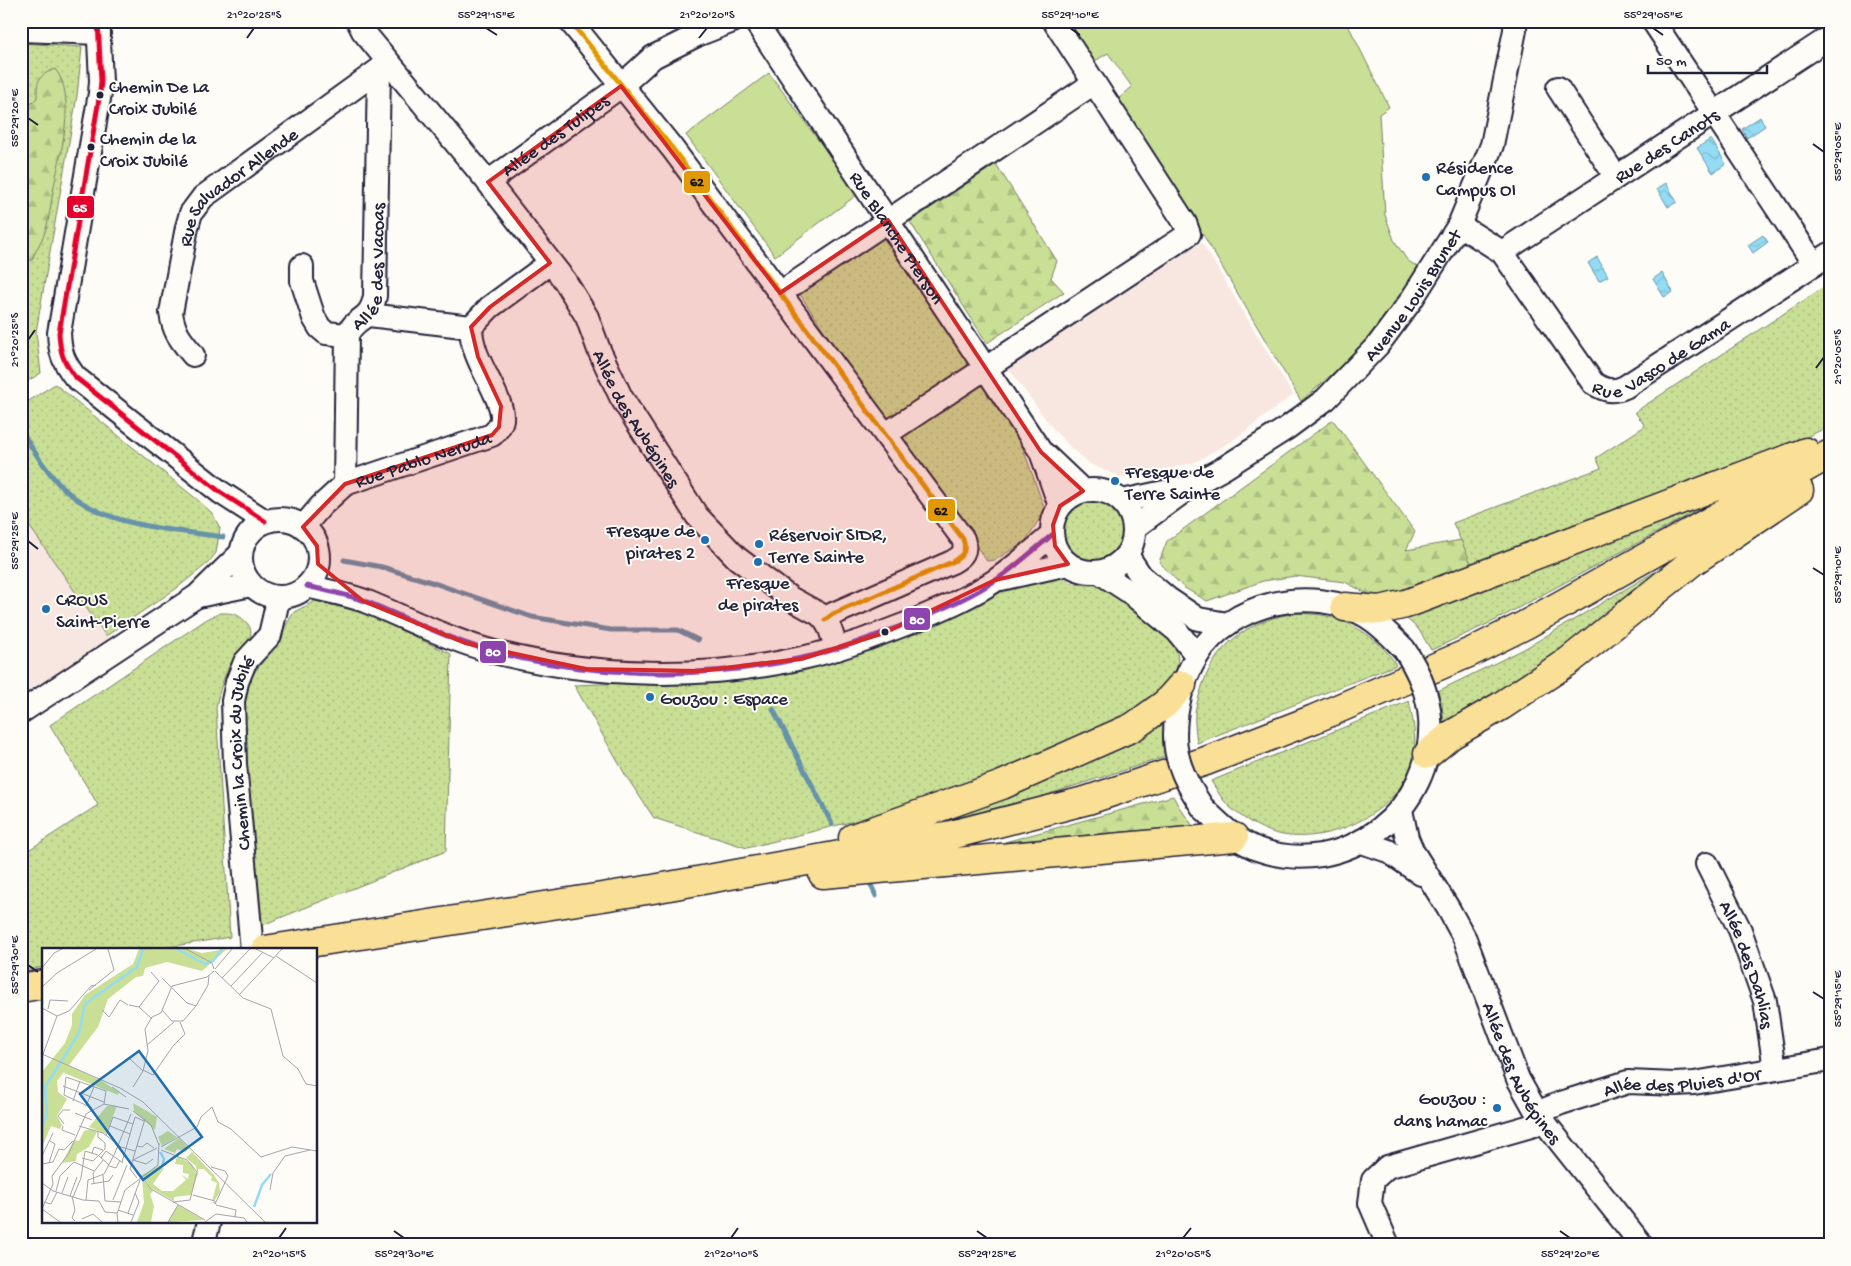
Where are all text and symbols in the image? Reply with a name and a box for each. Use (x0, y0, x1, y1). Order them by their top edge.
text: 21°20'25"S (227, 9, 282, 23)
text: 55°29'15"E (458, 9, 515, 23)
text: 21°20'20"S (679, 9, 735, 23)
text: 55°29'10"E (1041, 9, 1099, 23)
text: 55°29'05"E (1624, 9, 1683, 23)
scale bar (1648, 42, 1767, 74)
text: 50 m (1656, 53, 1687, 71)
place label: Chemin De La Croix Jubilé (109, 78, 210, 121)
text: 55°29'20"E (9, 88, 23, 147)
marker: Chemin De La Croix Jubilé (95, 90, 105, 100)
street label: Allée des Tulipes (498, 90, 616, 183)
street label: Rue des Canots (1611, 104, 1725, 190)
text: 55°29'05"E (1832, 122, 1846, 181)
street label: Rue Salvador Allende (176, 124, 304, 249)
place label: Chemin de la Croix Jubilé (100, 130, 197, 173)
marker: Chemin de la Croix Jubilé (86, 142, 96, 152)
place label: Résidence Campus OI (1436, 158, 1516, 203)
street label: Rue Blanche Pierson (843, 168, 948, 310)
line badge: 62 (683, 170, 711, 194)
marker: Résidence Campus OI (1420, 171, 1432, 183)
text: 62 (690, 175, 704, 192)
line badge: 65 (66, 195, 95, 219)
text: 65 (73, 201, 88, 218)
street label: Allée des Vacoas (348, 202, 392, 337)
street label: Avenue Louis Brunet (1361, 224, 1469, 367)
text: 21°20'25"S (9, 312, 23, 367)
street label: Rue Vasco de Gama (1587, 313, 1737, 405)
text: 21°20'05"S (1832, 329, 1846, 385)
street label: Allée des Aubépines (586, 347, 684, 493)
street label: Rue Pablo Neruda (353, 428, 496, 495)
place label: Fresque de Terre Sainte (1124, 462, 1220, 507)
marker: Fresque de Terre Sainte (1109, 475, 1121, 487)
line badge: 62 (927, 498, 956, 522)
text: 62 (934, 504, 948, 521)
text: 55°29'25"E (9, 512, 23, 570)
place label: Fresque de pirates 2 (605, 521, 695, 566)
place label: Réservoir SIDR, Terre Sainte (768, 525, 888, 570)
marker: Fresque de pirates 2 (699, 534, 711, 546)
marker: Réservoir SIDR, Terre Sainte (753, 538, 765, 550)
text: 55°29'10"E (1832, 546, 1846, 604)
marker: Fresque de pirates (752, 556, 764, 568)
place label: Fresque de pirates (718, 573, 799, 618)
place label: CROUS Saint-Pierre (56, 590, 150, 635)
marker: CROUS Saint-Pierre (40, 603, 52, 615)
line badge: 80 (903, 607, 931, 631)
text: 80 (909, 613, 925, 630)
unlabelled marker (880, 627, 890, 637)
line badge: 80 (479, 640, 507, 664)
text: 80 (485, 645, 501, 662)
street label: Chemin la Croix du Jubilé (225, 651, 261, 851)
place label: Gouzou : Espace (660, 689, 788, 712)
marker: Gouzou : Espace (644, 691, 656, 703)
street label: Allée des Dahlias (1712, 897, 1777, 1031)
text: 55°29'30"E (9, 935, 23, 994)
inset map (42, 948, 318, 1224)
text: 55°29'15"E (1832, 970, 1846, 1027)
street label: Allée des Aubépines (1475, 1000, 1566, 1150)
street label: Allée des Pluies d'Or (1601, 1063, 1765, 1104)
place label: Gouzou : dans hamac (1394, 1089, 1488, 1134)
marker: Gouzou : dans hamac (1491, 1102, 1503, 1114)
text: 21°20'15"S (252, 1248, 306, 1262)
text: 55°29'30"E (375, 1248, 434, 1262)
text: 21°20'10"S (704, 1248, 758, 1262)
text: 55°29'25"E (958, 1248, 1016, 1262)
text: 21°20'05"S (1155, 1248, 1211, 1262)
text: 55°29'20"E (1541, 1248, 1600, 1262)

